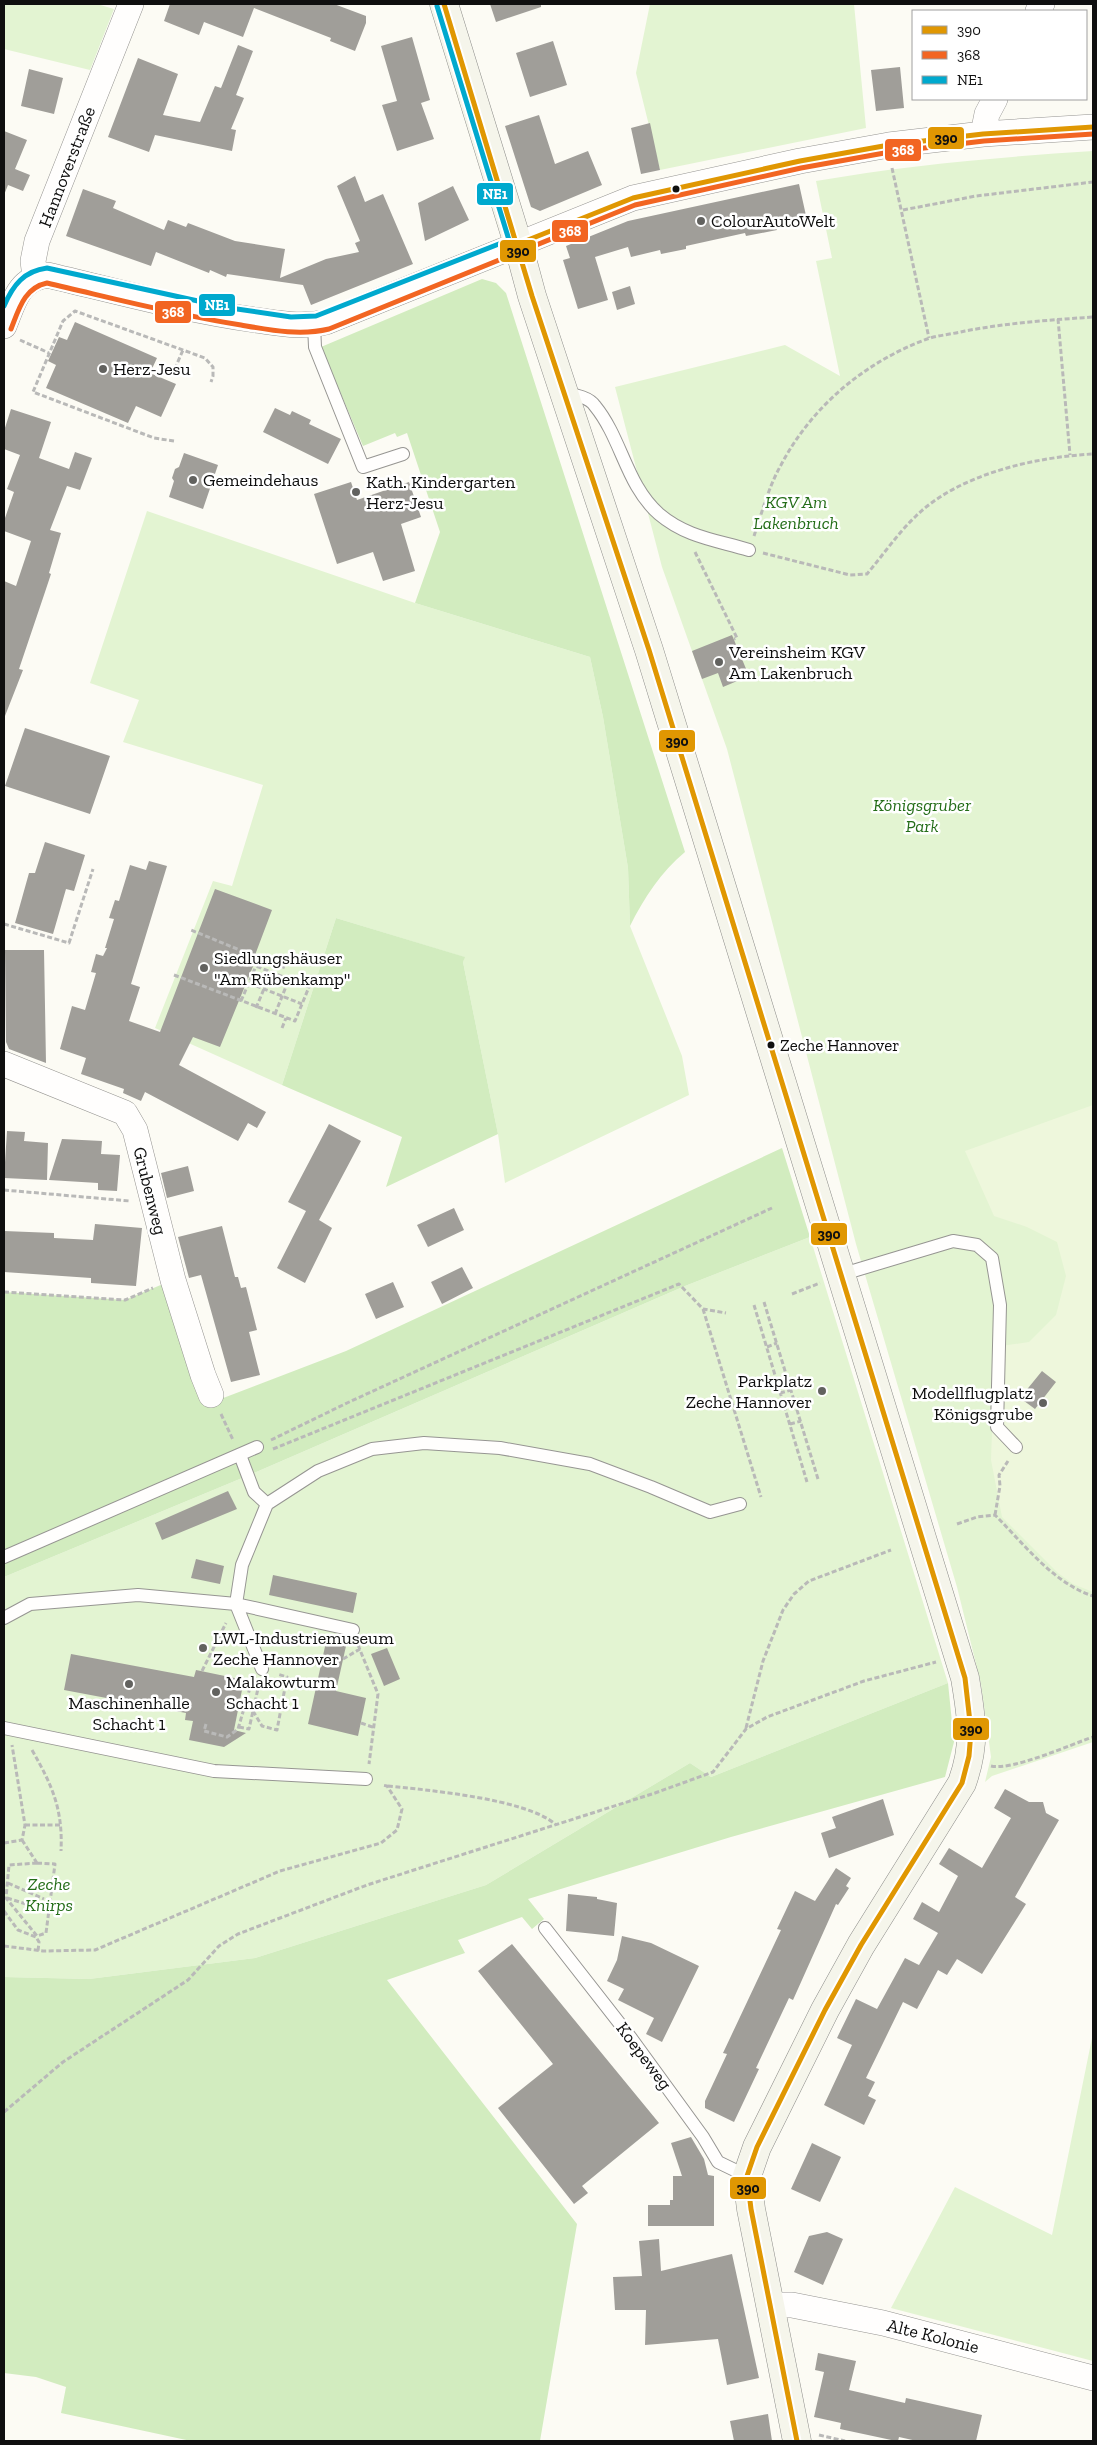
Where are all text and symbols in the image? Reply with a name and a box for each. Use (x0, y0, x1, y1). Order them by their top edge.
legend (912, 10, 1087, 100)
text: 390 (957, 21, 981, 39)
text: 368 (957, 46, 980, 64)
text: NE1 (957, 71, 983, 89)
street label: Hannoverstraße (34, 104, 100, 230)
line badge: 390 (927, 126, 965, 150)
text: 390 (934, 130, 958, 147)
line badge: 368 (884, 138, 922, 162)
text: 368 (892, 142, 915, 159)
line badge: NE1 (476, 182, 514, 206)
unlabelled marker (671, 184, 681, 194)
text: NE1 (483, 186, 508, 203)
place label: ColourAutoWelt (711, 210, 836, 232)
marker: ColourAutoWelt (695, 215, 707, 227)
line badge: 368 (551, 219, 589, 243)
text: 368 (559, 223, 582, 240)
line badge: 390 (499, 239, 537, 263)
text: 390 (506, 243, 530, 260)
line badge: NE1 (198, 293, 236, 317)
text: NE1 (205, 297, 230, 314)
line badge: 368 (154, 300, 192, 324)
text: 368 (162, 304, 185, 321)
place label: Herz-Jesu (113, 358, 191, 380)
marker: Herz-Jesu (97, 363, 109, 375)
place label: Gemeindehaus (203, 469, 318, 491)
place label: Kath. Kindergarten Herz-Jesu (366, 471, 516, 514)
marker: Gemeindehaus (187, 474, 199, 486)
marker: Kath. Kindergarten Herz-Jesu (350, 486, 362, 498)
park label: KGV Am Lakenbruch (753, 491, 839, 534)
place label: Vereinsheim KGV Am Lakenbruch (728, 641, 866, 684)
marker: Vereinsheim KGV Am Lakenbruch (713, 656, 725, 668)
line badge: 390 (658, 729, 696, 753)
text: 390 (665, 733, 689, 750)
park label: Königsgruber Park (873, 794, 972, 837)
place label: Siedlungshäuser "Am Rübenkamp" (214, 947, 350, 990)
marker: Siedlungshäuser "Am Rübenkamp" (198, 962, 210, 974)
place label: Zeche Hannover (780, 1035, 899, 1055)
marker: Zeche Hannover (766, 1040, 776, 1050)
street label: Grubenweg (128, 1145, 172, 1237)
line badge: 390 (810, 1222, 848, 1246)
text: 390 (817, 1226, 841, 1243)
place label: Parkplatz Zeche Hannover (686, 1370, 812, 1413)
place label: Modellflugplatz Königsgrube (912, 1382, 1033, 1425)
marker: Parkplatz Zeche Hannover (816, 1385, 828, 1397)
marker: Modellflugplatz Königsgrube (1037, 1397, 1049, 1409)
place label: LWL-Industriemuseum Zeche Hannover (213, 1627, 394, 1670)
marker: LWL-Industriemuseum Zeche Hannover (197, 1642, 209, 1654)
place label: Malakowturm Schacht 1 (226, 1671, 336, 1714)
marker: Maschinenhalle Schacht 1 (123, 1678, 135, 1690)
marker: Malakowturm Schacht 1 (210, 1686, 222, 1698)
place label: Maschinenhalle Schacht 1 (68, 1692, 190, 1735)
line badge: 390 (952, 1717, 990, 1741)
text: 390 (959, 1721, 983, 1738)
park label: Zeche Knirps (25, 1873, 73, 1916)
street label: Koepeweg (611, 2018, 677, 2094)
line badge: 390 (729, 2176, 767, 2200)
text: 390 (736, 2180, 760, 2197)
street label: Alte Kolonie (885, 2314, 981, 2358)

